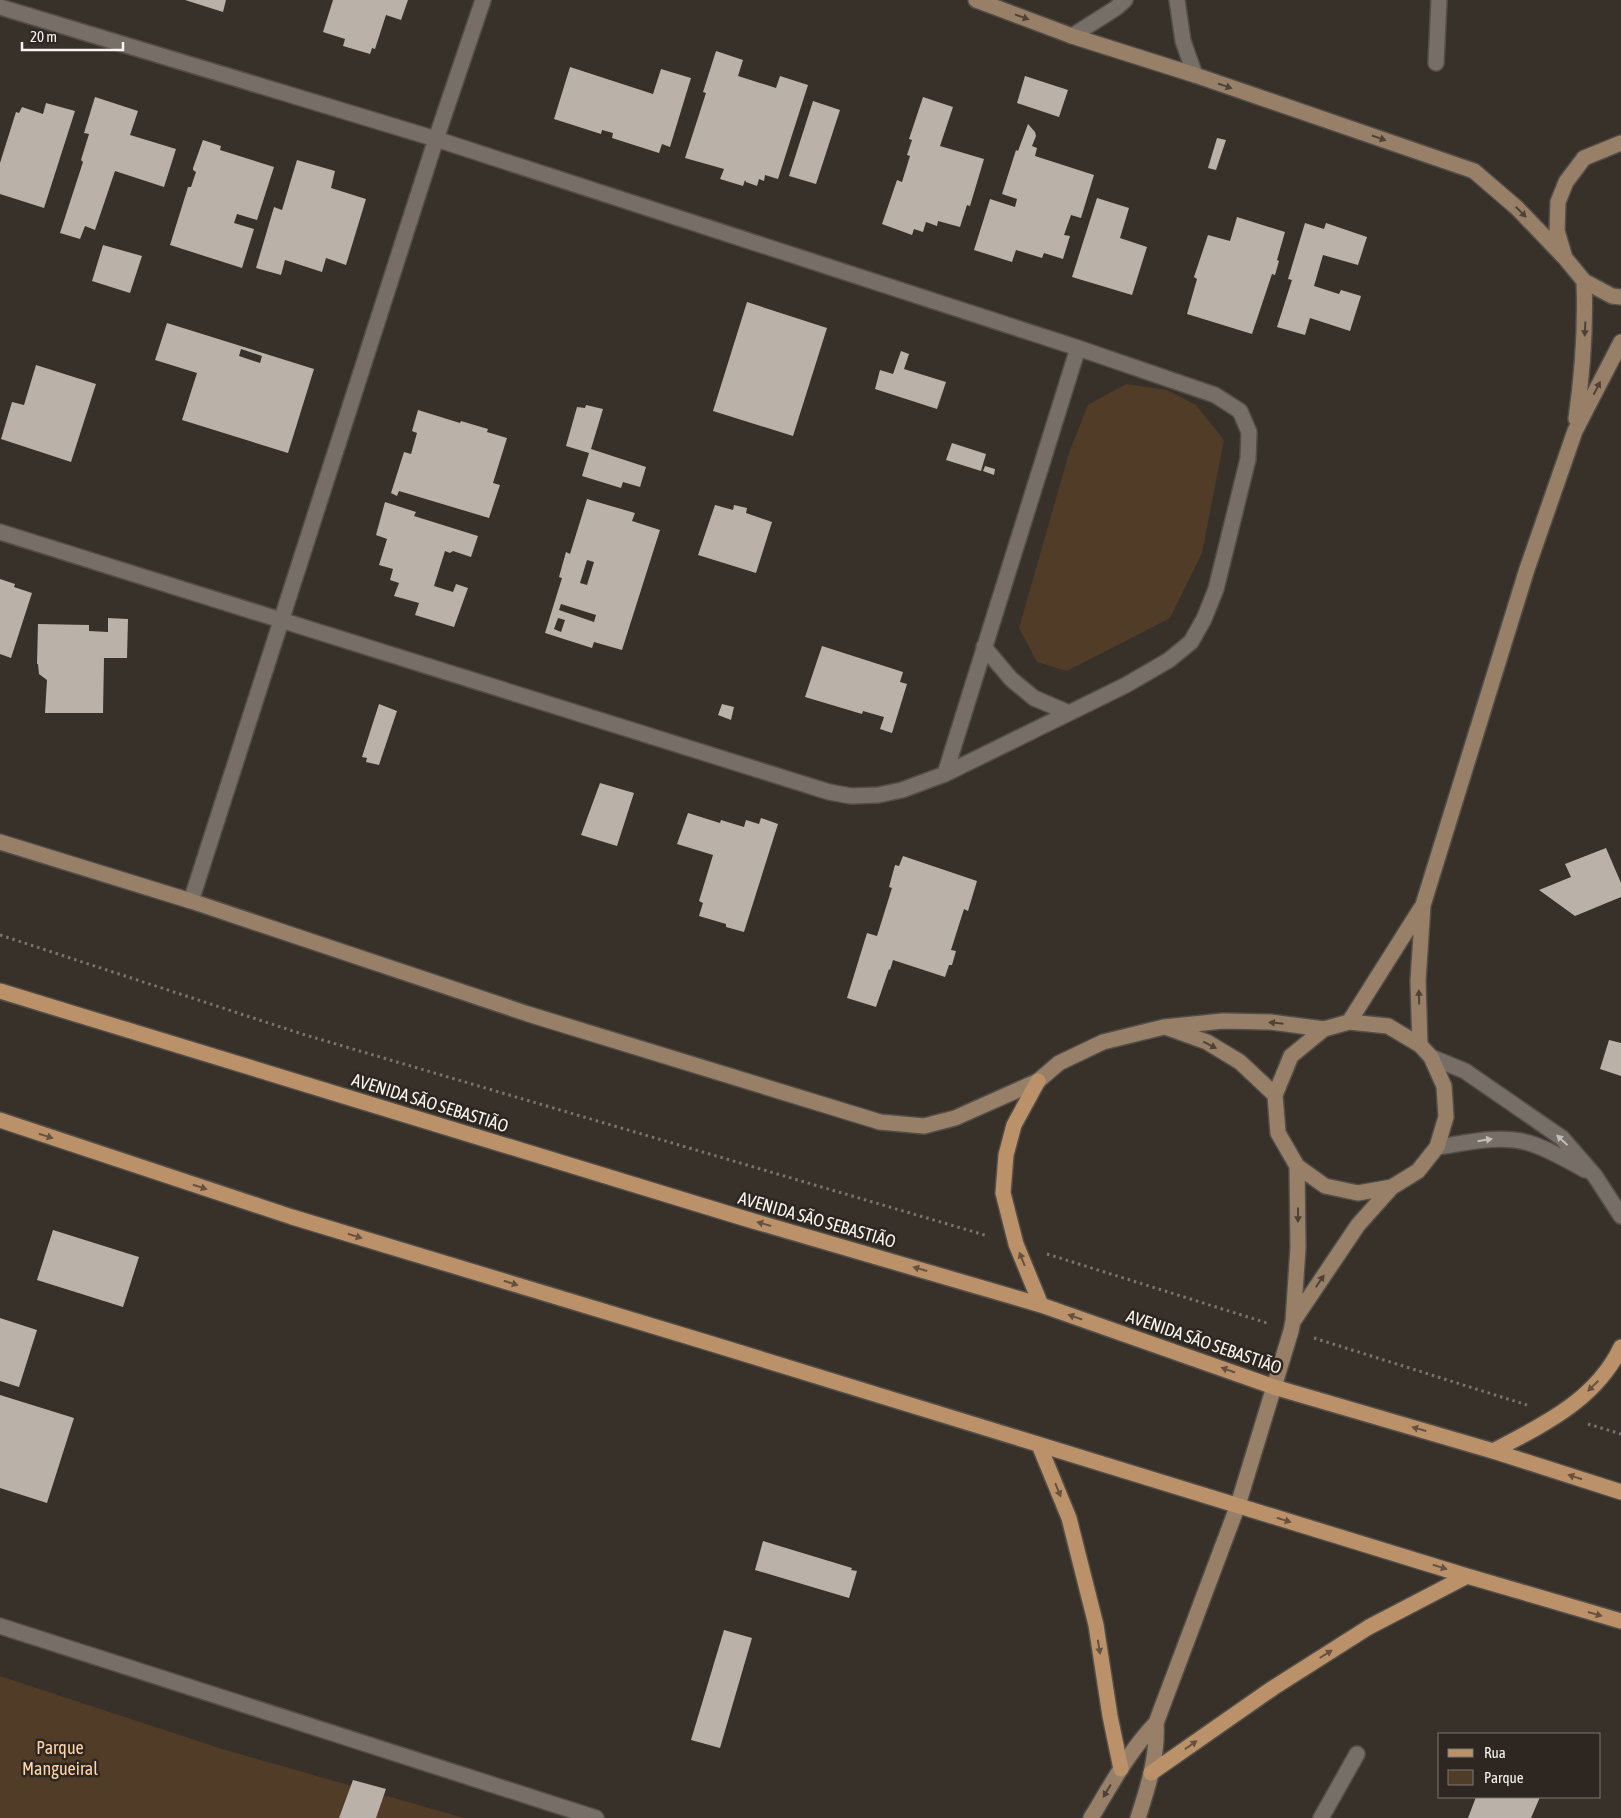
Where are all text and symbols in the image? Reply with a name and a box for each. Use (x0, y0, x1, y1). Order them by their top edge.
one-way arrow (1014, 14, 1029, 21)
scale bar (22, 20, 124, 52)
text: 20 m (30, 28, 57, 45)
one-way arrow (1218, 82, 1233, 90)
one-way arrow (1372, 135, 1387, 143)
one-way arrow (1514, 206, 1526, 218)
one-way arrow (1581, 322, 1589, 338)
one-way arrow (1592, 380, 1601, 395)
one-way arrow (1415, 988, 1423, 1004)
one-way arrow (1267, 1019, 1283, 1027)
one-way arrow (1203, 1041, 1217, 1049)
street label: AVENIDA SÃO SEBASTIÃO (349, 1069, 511, 1136)
one-way arrow (39, 1132, 54, 1140)
one-way arrow (1557, 1134, 1569, 1146)
one-way arrow (1478, 1136, 1494, 1144)
one-way arrow (193, 1184, 208, 1191)
street label: AVENIDA SÃO SEBASTIÃO (736, 1187, 898, 1252)
one-way arrow (1294, 1207, 1302, 1223)
one-way arrow (756, 1220, 771, 1228)
one-way arrow (348, 1233, 363, 1241)
one-way arrow (1018, 1252, 1026, 1267)
one-way arrow (912, 1265, 927, 1273)
one-way arrow (1315, 1274, 1325, 1288)
one-way arrow (503, 1280, 518, 1288)
street label: AVENIDA SÃO SEBASTIÃO (1124, 1305, 1285, 1378)
one-way arrow (1067, 1313, 1082, 1321)
one-way arrow (1221, 1366, 1236, 1374)
one-way arrow (1587, 1380, 1599, 1392)
one-way arrow (1412, 1425, 1427, 1433)
one-way arrow (1567, 1473, 1582, 1480)
one-way arrow (1054, 1483, 1062, 1498)
one-way arrow (1277, 1516, 1292, 1524)
one-way arrow (1432, 1564, 1447, 1572)
one-way arrow (1588, 1610, 1603, 1618)
one-way arrow (1096, 1639, 1104, 1655)
one-way arrow (1319, 1650, 1332, 1659)
legend (1438, 1733, 1601, 1798)
park label: Parque Mangueiral (22, 1737, 98, 1779)
one-way arrow (1184, 1740, 1198, 1750)
text: Rua (1484, 1744, 1506, 1761)
text: Parque (1484, 1769, 1524, 1786)
one-way arrow (1103, 1784, 1112, 1797)

